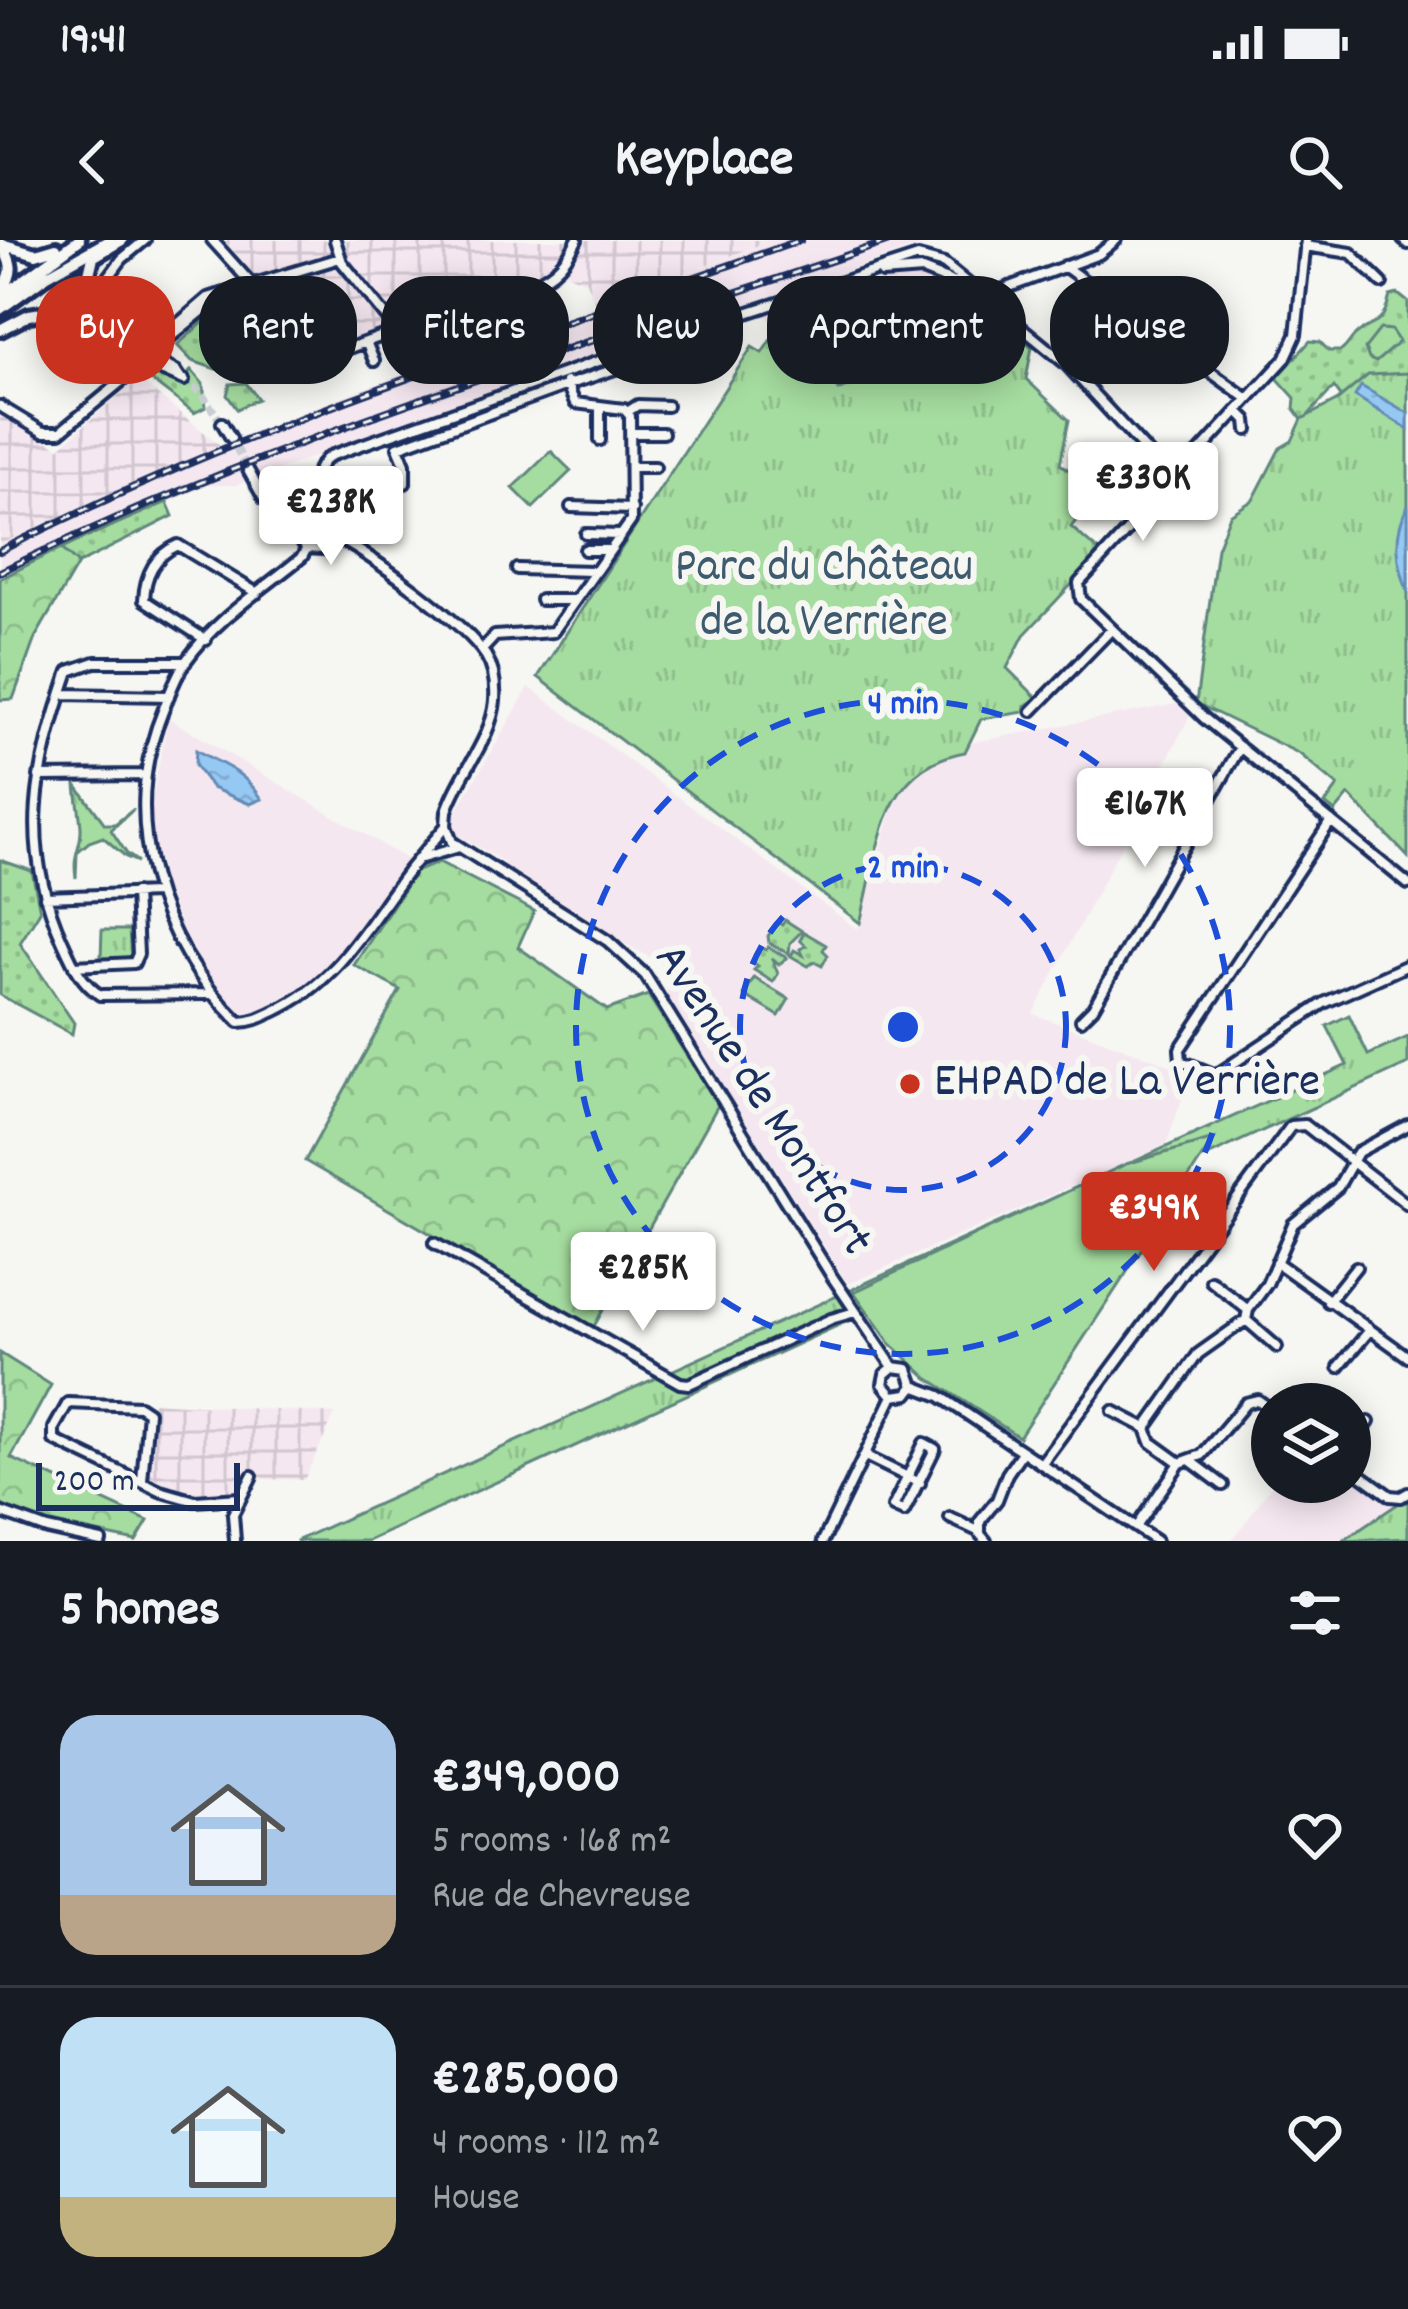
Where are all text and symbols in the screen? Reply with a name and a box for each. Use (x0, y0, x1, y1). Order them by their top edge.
text: 19:41 (60, 10, 126, 74)
text: Keyplace (614, 124, 794, 201)
icon: back (60, 129, 126, 195)
icon: search (1282, 129, 1348, 195)
chip: Buy (36, 276, 175, 384)
chip: Rent (199, 276, 357, 384)
chip: Filters (381, 276, 569, 384)
chip: New (593, 276, 743, 384)
chip: Apartment (767, 276, 1026, 384)
chip: House (1050, 276, 1229, 384)
pin: €330K (1059, 442, 1227, 544)
text: €330K (1095, 453, 1191, 508)
pin: €238K (247, 466, 415, 568)
text: €238K (286, 477, 376, 532)
park label: Parc du Château de la Verrière (675, 535, 973, 659)
text: 4 min (867, 680, 939, 732)
pin: €167K (1061, 768, 1229, 870)
text: €167K (1104, 779, 1186, 834)
text: 2 min (867, 844, 939, 896)
street label: Avenue de Montfort (634, 931, 888, 1271)
centre of rings (882, 1006, 924, 1048)
place label: EHPAD de La Verrière (934, 1050, 1320, 1119)
marker: EHPAD de La Verrière (897, 1071, 923, 1097)
pin: €349K (1070, 1172, 1238, 1274)
text: €349K (1108, 1183, 1200, 1238)
pin: €285K (559, 1232, 727, 1334)
text: €285K (598, 1243, 688, 1298)
map controls (1251, 1383, 1371, 1503)
button: layers (1251, 1383, 1371, 1503)
scale bar (36, 1457, 240, 1510)
text: 200 m (54, 1460, 135, 1507)
text: 5 homes (60, 1577, 220, 1649)
icon: filters (1282, 1580, 1348, 1646)
text: €349,000 (432, 1744, 621, 1816)
icon: home (156, 1763, 300, 1907)
icon: heart (1282, 1802, 1348, 1868)
text: 5 rooms · 168 m² (432, 1816, 671, 1871)
text: Rue de Chevreuse (432, 1871, 691, 1926)
text: €285,000 (432, 2046, 620, 2118)
icon: home (156, 2065, 300, 2209)
icon: heart (1282, 2104, 1348, 2170)
text: 4 rooms · 112 m² (432, 2118, 660, 2173)
text: House (432, 2173, 520, 2228)

